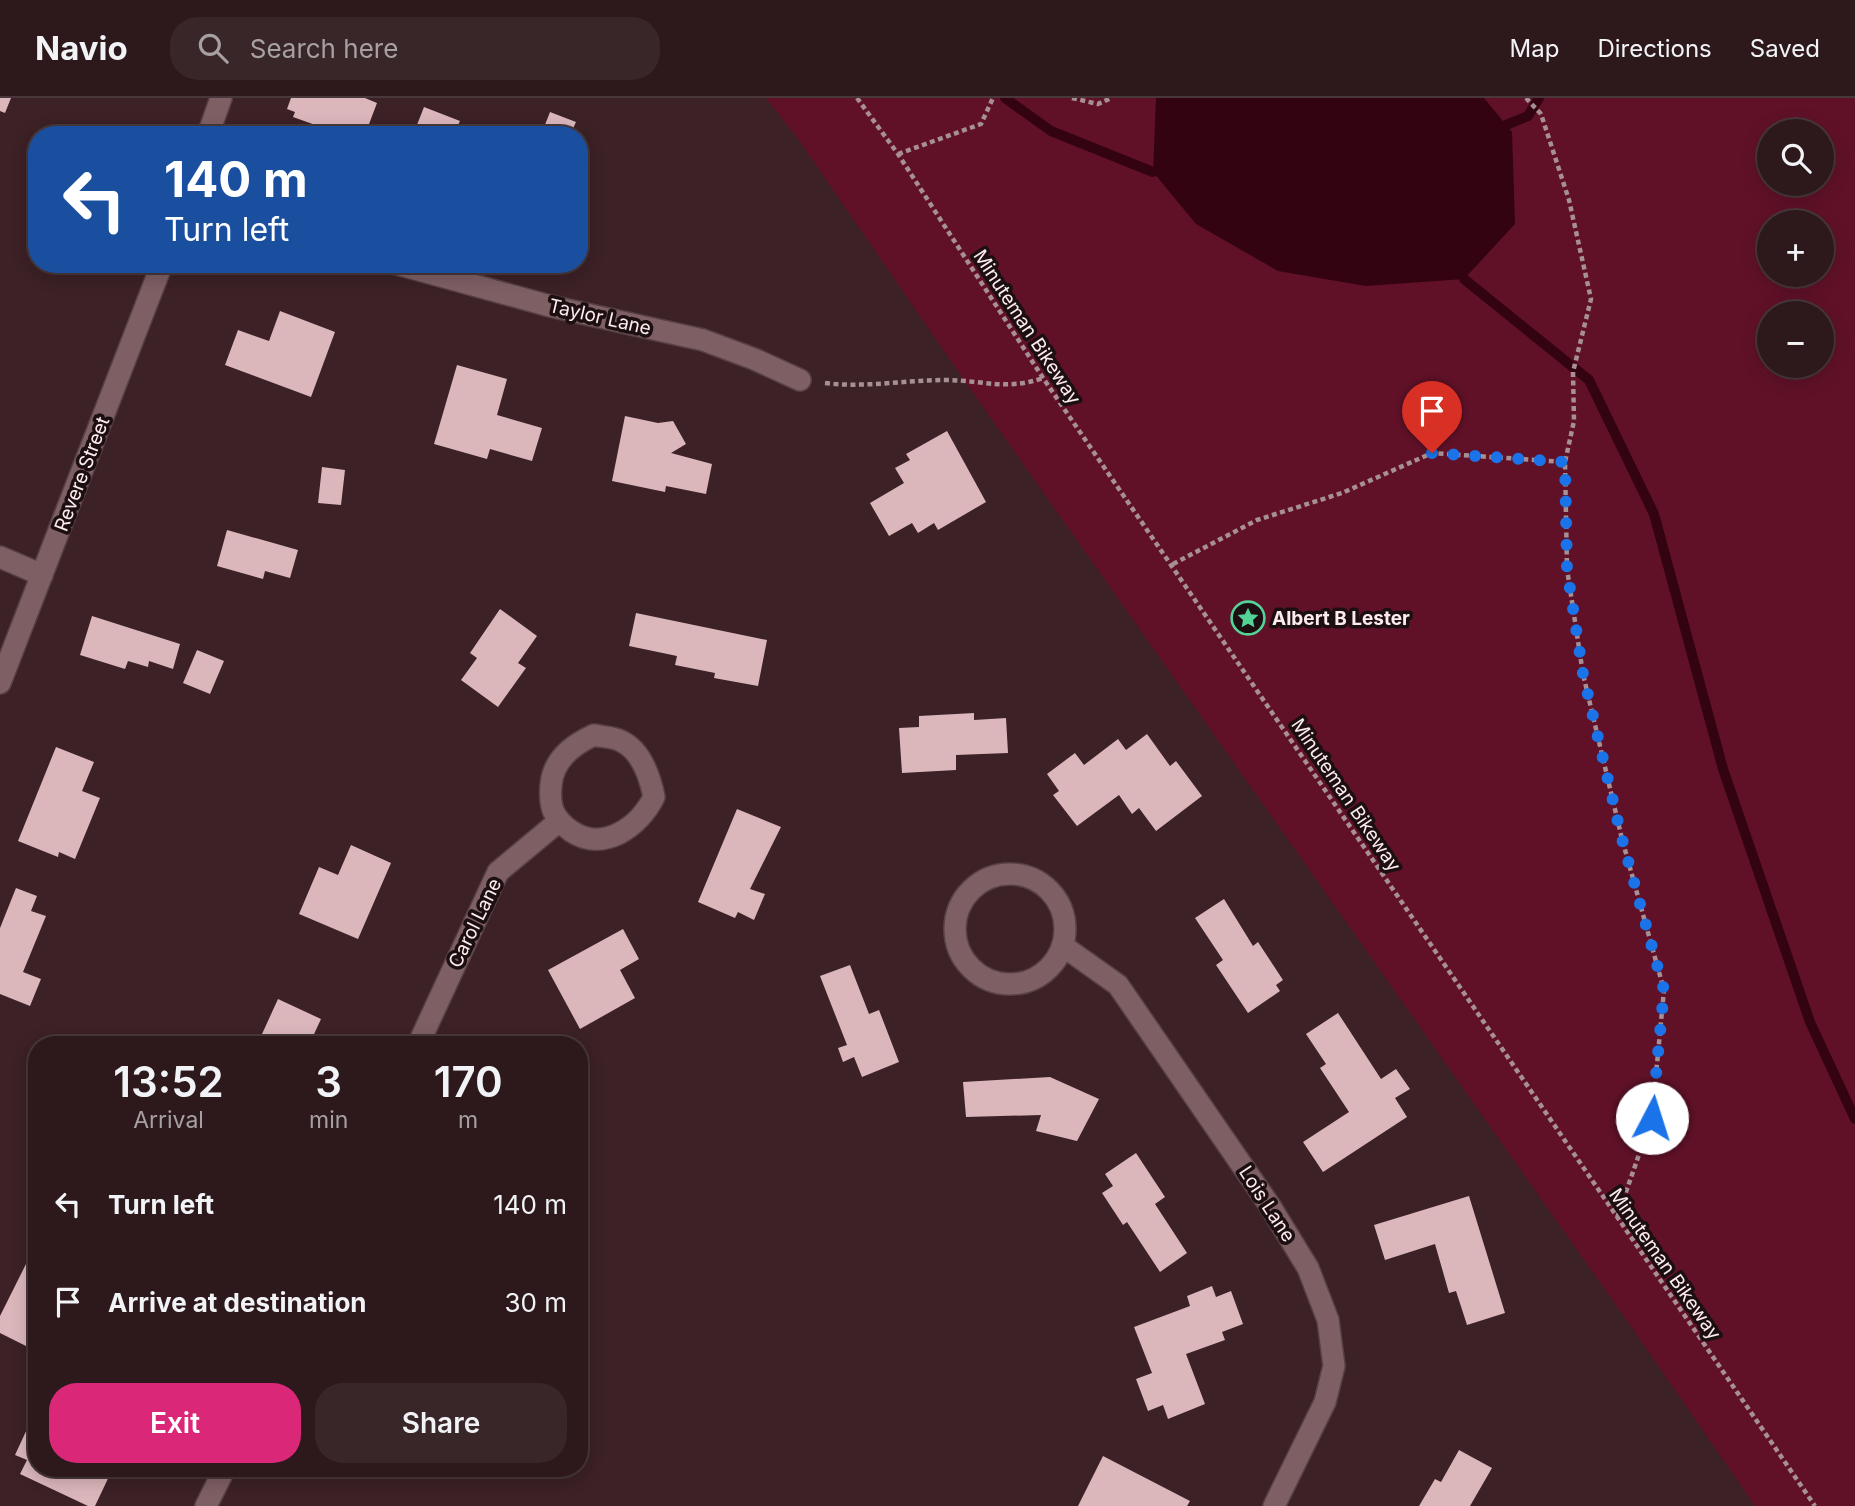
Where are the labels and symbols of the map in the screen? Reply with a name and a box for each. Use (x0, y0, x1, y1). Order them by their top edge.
street label: Minuteman Bikeway (968, 245, 1086, 409)
street label: Taylor Lane (547, 294, 653, 340)
pin (1402, 381, 1462, 453)
street label: Revere Street (50, 413, 114, 535)
place icon: Albert B Lester (1229, 599, 1267, 637)
place label: Albert B Lester (1272, 607, 1410, 630)
street label: Minuteman Bikeway (1286, 714, 1406, 876)
street label: Carol Lane (444, 875, 506, 971)
position arrow (1615, 1081, 1689, 1155)
street label: Lois Lane (1234, 1162, 1300, 1246)
street label: Minuteman Bikeway (1604, 1184, 1726, 1344)

